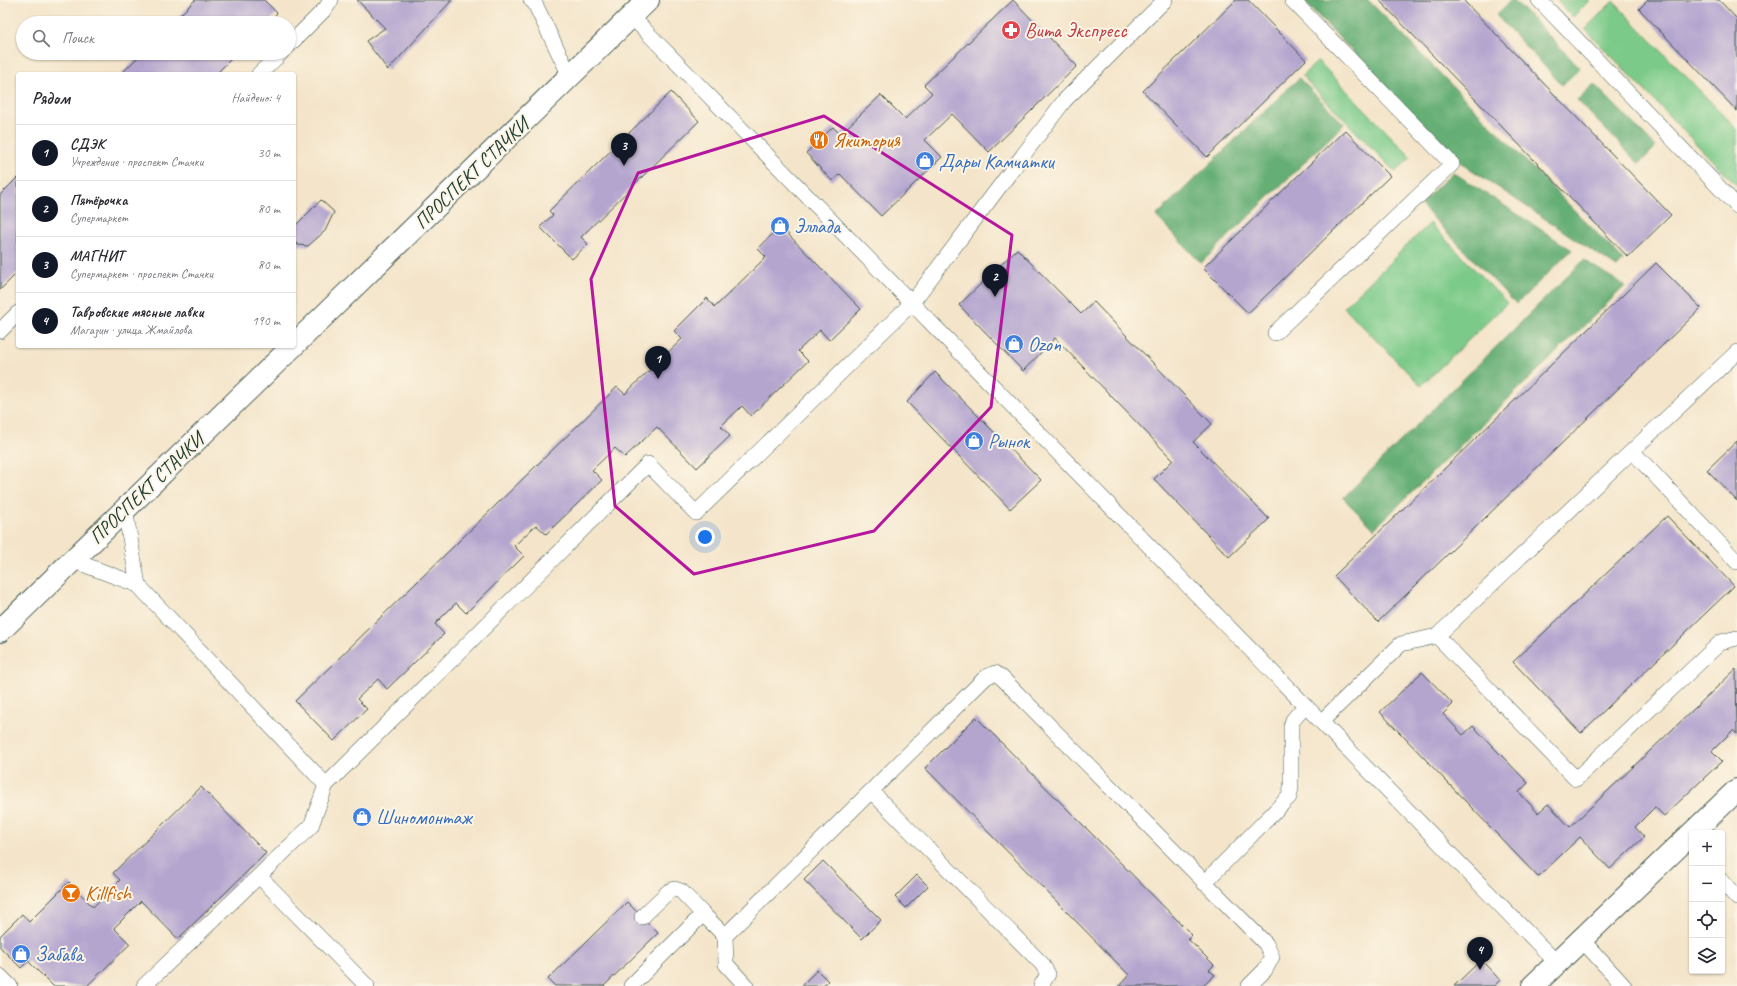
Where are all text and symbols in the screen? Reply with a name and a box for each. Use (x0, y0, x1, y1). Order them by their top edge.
search box (16, 16, 296, 60)
place label: Вита Экспресс (1025, 18, 1127, 43)
pharmacy icon: Вита Экспресс (1000, 19, 1022, 41)
icon: search (30, 27, 52, 49)
text: Поиск (62, 29, 94, 48)
text: Рядом (32, 88, 70, 109)
text: Найдено: 4 (232, 90, 280, 106)
street label: ПРОСПЕКТ СТАЧКИ (409, 110, 536, 234)
place label: Якитория (833, 128, 901, 153)
restaurant icon: Якитория (808, 129, 830, 151)
pin: 3 (611, 133, 637, 166)
text: СДЭК (70, 135, 104, 154)
text: 1 (42, 145, 48, 161)
text: 30 m (258, 145, 280, 161)
place label: Дары Камчатки (939, 149, 1056, 174)
shop icon: Дары Камчатки (914, 150, 936, 172)
text: Учреждение · проспект Стачки (70, 154, 203, 170)
text: Пятёрочка (70, 191, 127, 210)
text: 2 (42, 201, 48, 217)
text: 80 m (258, 201, 280, 217)
text: Супермаркет (70, 210, 128, 226)
place label: Эллада (794, 214, 842, 239)
shop icon: Эллада (769, 215, 791, 237)
text: МАГНИТ (70, 247, 124, 266)
text: 3 (42, 257, 48, 273)
text: 80 m (258, 257, 280, 273)
pin: 2 (982, 264, 1008, 297)
text: Супермаркет · проспект Стачки (70, 266, 213, 282)
text: Тавровские мясные лавки (70, 303, 203, 322)
text: 4 (42, 313, 48, 329)
text: 190 m (252, 313, 280, 329)
text: Магазин · улица Жмайлова (70, 322, 192, 338)
place label: Ozon (1028, 332, 1062, 357)
shop icon: Ozon (1003, 333, 1025, 355)
pin: 1 (645, 346, 671, 379)
street label: ПРОСПЕКТ СТАЧКИ (84, 425, 211, 549)
place label: Рынок (988, 429, 1031, 454)
shop icon: Рынок (963, 430, 985, 452)
your location (695, 527, 715, 547)
place label: Шиномонтаж (376, 805, 473, 830)
shop icon: Шиномонтаж (351, 806, 373, 828)
map controls (1689, 830, 1725, 974)
button: + (1689, 830, 1725, 866)
button: − (1689, 866, 1725, 902)
place label: Killfish (85, 881, 133, 906)
bar icon: Killfish (60, 882, 82, 904)
button: locate (1689, 902, 1725, 938)
pin: 4 (1467, 937, 1493, 970)
button: layers (1689, 938, 1725, 974)
place label: Забава (35, 942, 85, 967)
shop icon: Забава (10, 943, 32, 965)

